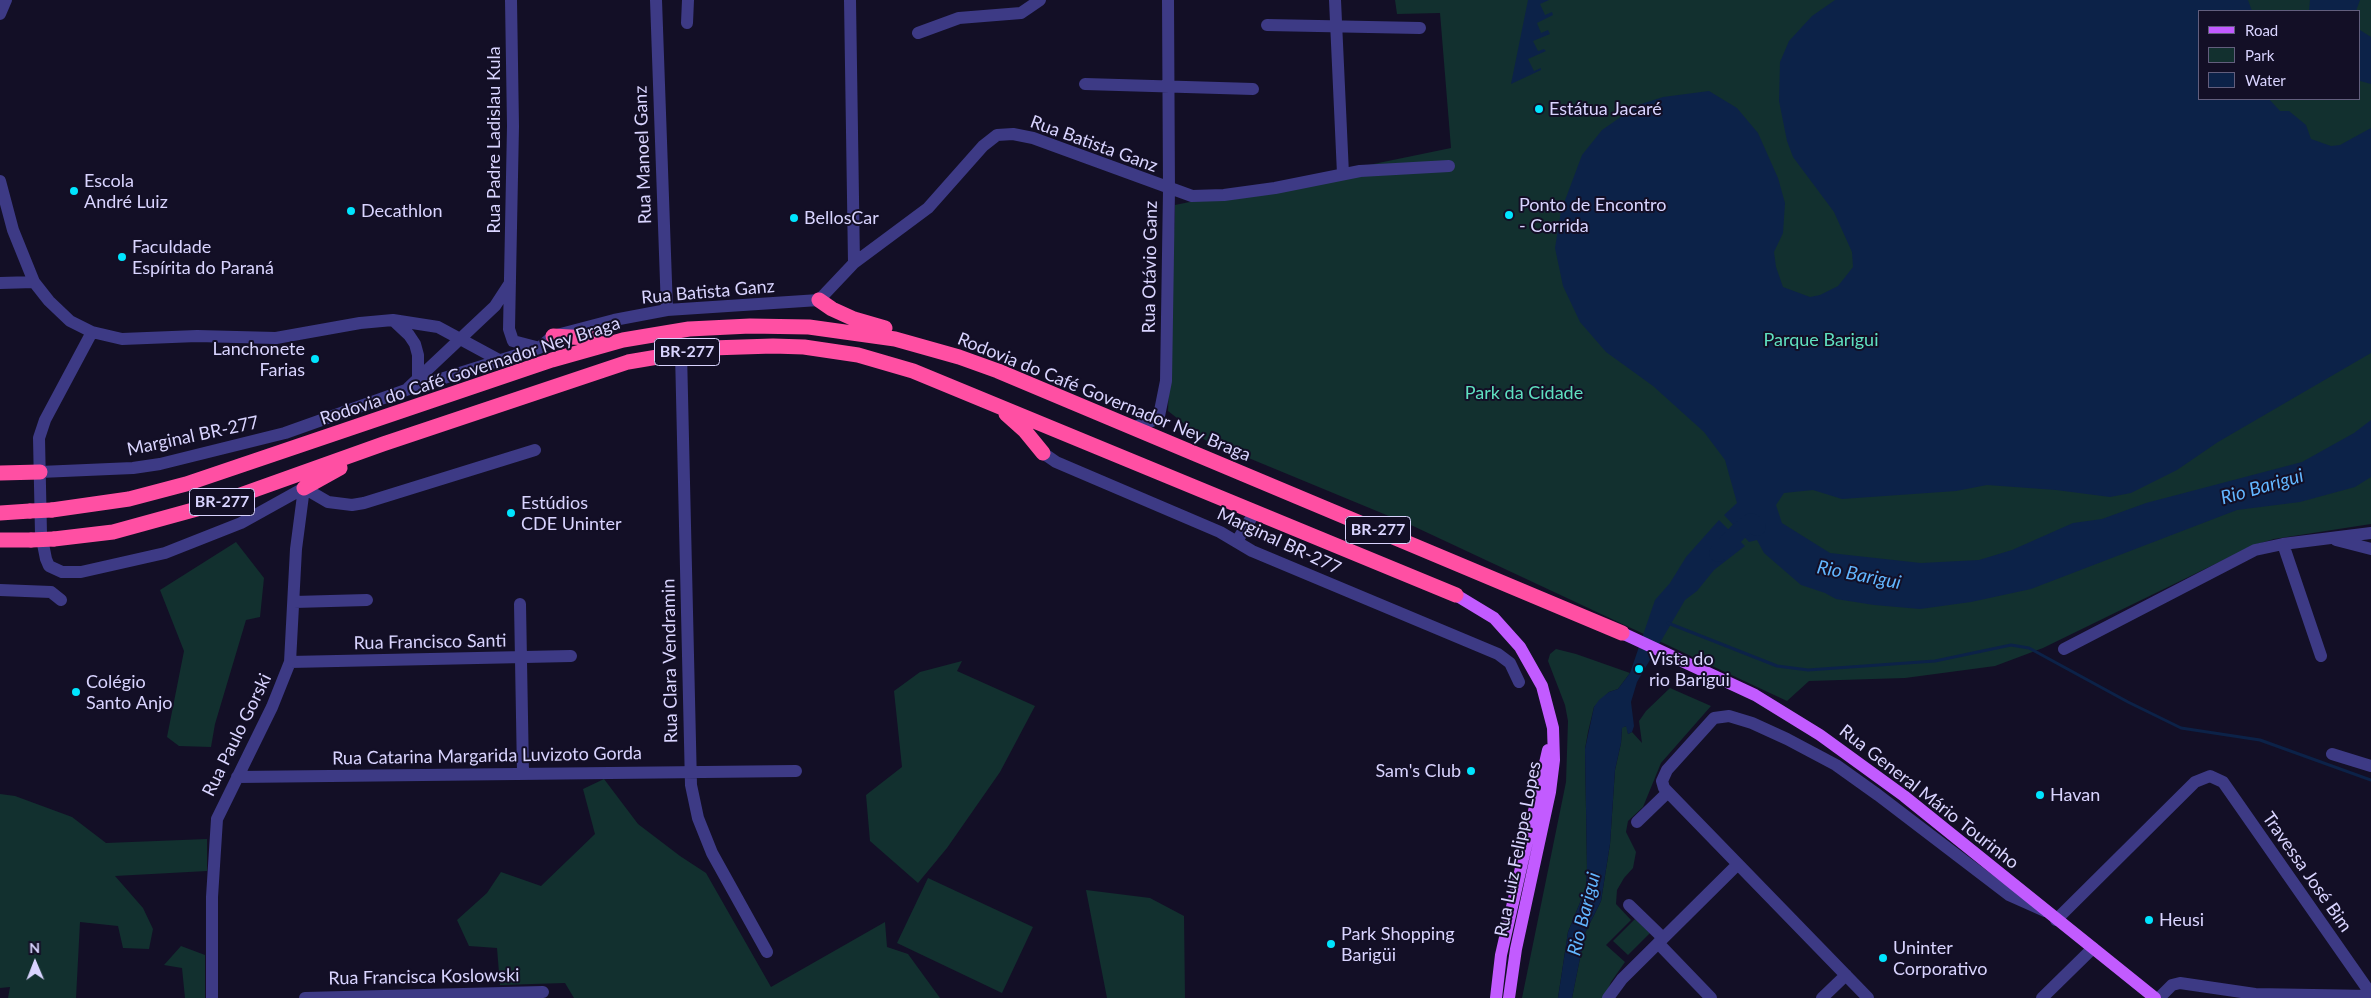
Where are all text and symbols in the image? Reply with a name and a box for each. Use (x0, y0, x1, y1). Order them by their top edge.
legend (2198, 10, 2361, 100)
text: Road (2245, 21, 2278, 39)
street label: Rua Padre Ladislau Kula (483, 46, 505, 234)
text: Park (2245, 46, 2274, 64)
text: Water (2245, 71, 2286, 89)
street label: Rua Manoel Ganz (630, 85, 656, 225)
place label: Estátua Jacaré (1549, 98, 1662, 120)
marker: Estátua Jacaré (1533, 103, 1545, 115)
street label: Rua Batista Ganz (1027, 111, 1161, 177)
place label: Escola André Luiz (84, 170, 168, 212)
marker: Escola André Luiz (68, 185, 80, 197)
place label: Ponto de Encontro - Corrida (1519, 194, 1666, 236)
place label: Decathlon (361, 200, 442, 222)
street label: Rua Otávio Ganz (1138, 200, 1162, 334)
marker: Decathlon (345, 205, 357, 217)
place label: BellosCar (804, 207, 879, 229)
marker: Ponto de Encontro - Corrida (1503, 209, 1515, 221)
marker: BellosCar (788, 212, 800, 224)
place label: Faculdade Espírita do Paraná (132, 236, 274, 278)
marker: Faculdade Espírita do Paraná (116, 251, 128, 263)
street label: Rua Batista Ganz (640, 275, 776, 309)
street label: Rodovia do Café Governador Ney Braga (317, 312, 623, 430)
street label: Rodovia do Café Governador Ney Braga (954, 328, 1254, 466)
park label: Parque Barigui (1764, 329, 1878, 351)
place label: Lanchonete Farias (213, 338, 305, 380)
road number: BR-277 (654, 338, 720, 366)
marker: Lanchonete Farias (309, 353, 321, 365)
park label: Park da Cidade (1465, 382, 1583, 404)
street label: Marginal BR-277 (125, 411, 261, 461)
water label: Rio Barigui (2218, 464, 2306, 510)
road number: BR-277 (190, 488, 254, 516)
place label: Estúdios CDE Uninter (521, 492, 621, 534)
street label: Marginal BR-277 (1214, 503, 1344, 579)
marker: Estúdios CDE Uninter (505, 507, 517, 519)
road number: BR-277 (1346, 516, 1410, 544)
water label: Rio Barigui (1815, 556, 1903, 594)
street label: Rua Clara Vendramin (658, 578, 682, 744)
street label: Rua Francisco Santi (353, 630, 507, 654)
place label: Vista do rio Barigui (1649, 648, 1730, 691)
marker: Vista do rio Barigui (1633, 663, 1645, 675)
street label: Rua Paulo Gorski (198, 670, 276, 800)
place label: Colégio Santo Anjo (86, 671, 172, 714)
marker: Colégio Santo Anjo (70, 686, 82, 698)
street label: Rua General Mário Tourinho (1835, 720, 2023, 874)
street label: Rua Catarina Margarida Luvizoto Gorda (332, 742, 642, 770)
street label: Rua Luiz Felippe Lopes (1490, 759, 1546, 939)
place label: Sam's Club (1375, 760, 1461, 782)
marker: Sam's Club (1465, 765, 1477, 777)
place label: Havan (2050, 784, 2100, 806)
marker: Havan (2034, 789, 2046, 801)
street label: Travessa José Bim (2258, 808, 2356, 936)
water label: Rio Barigui (1563, 870, 1605, 958)
place label: Heusi (2159, 909, 2204, 931)
marker: Heusi (2143, 914, 2155, 926)
place label: Park Shopping Barigüi (1341, 923, 1455, 966)
place label: Uninter Corporativo (1893, 937, 1987, 980)
north arrow (10, 938, 60, 988)
marker: Park Shopping Barigüi (1325, 938, 1337, 950)
text: N (29, 939, 40, 956)
marker: Uninter Corporativo (1877, 952, 1889, 964)
street label: Rua Francisca Koslowski (328, 965, 520, 989)

